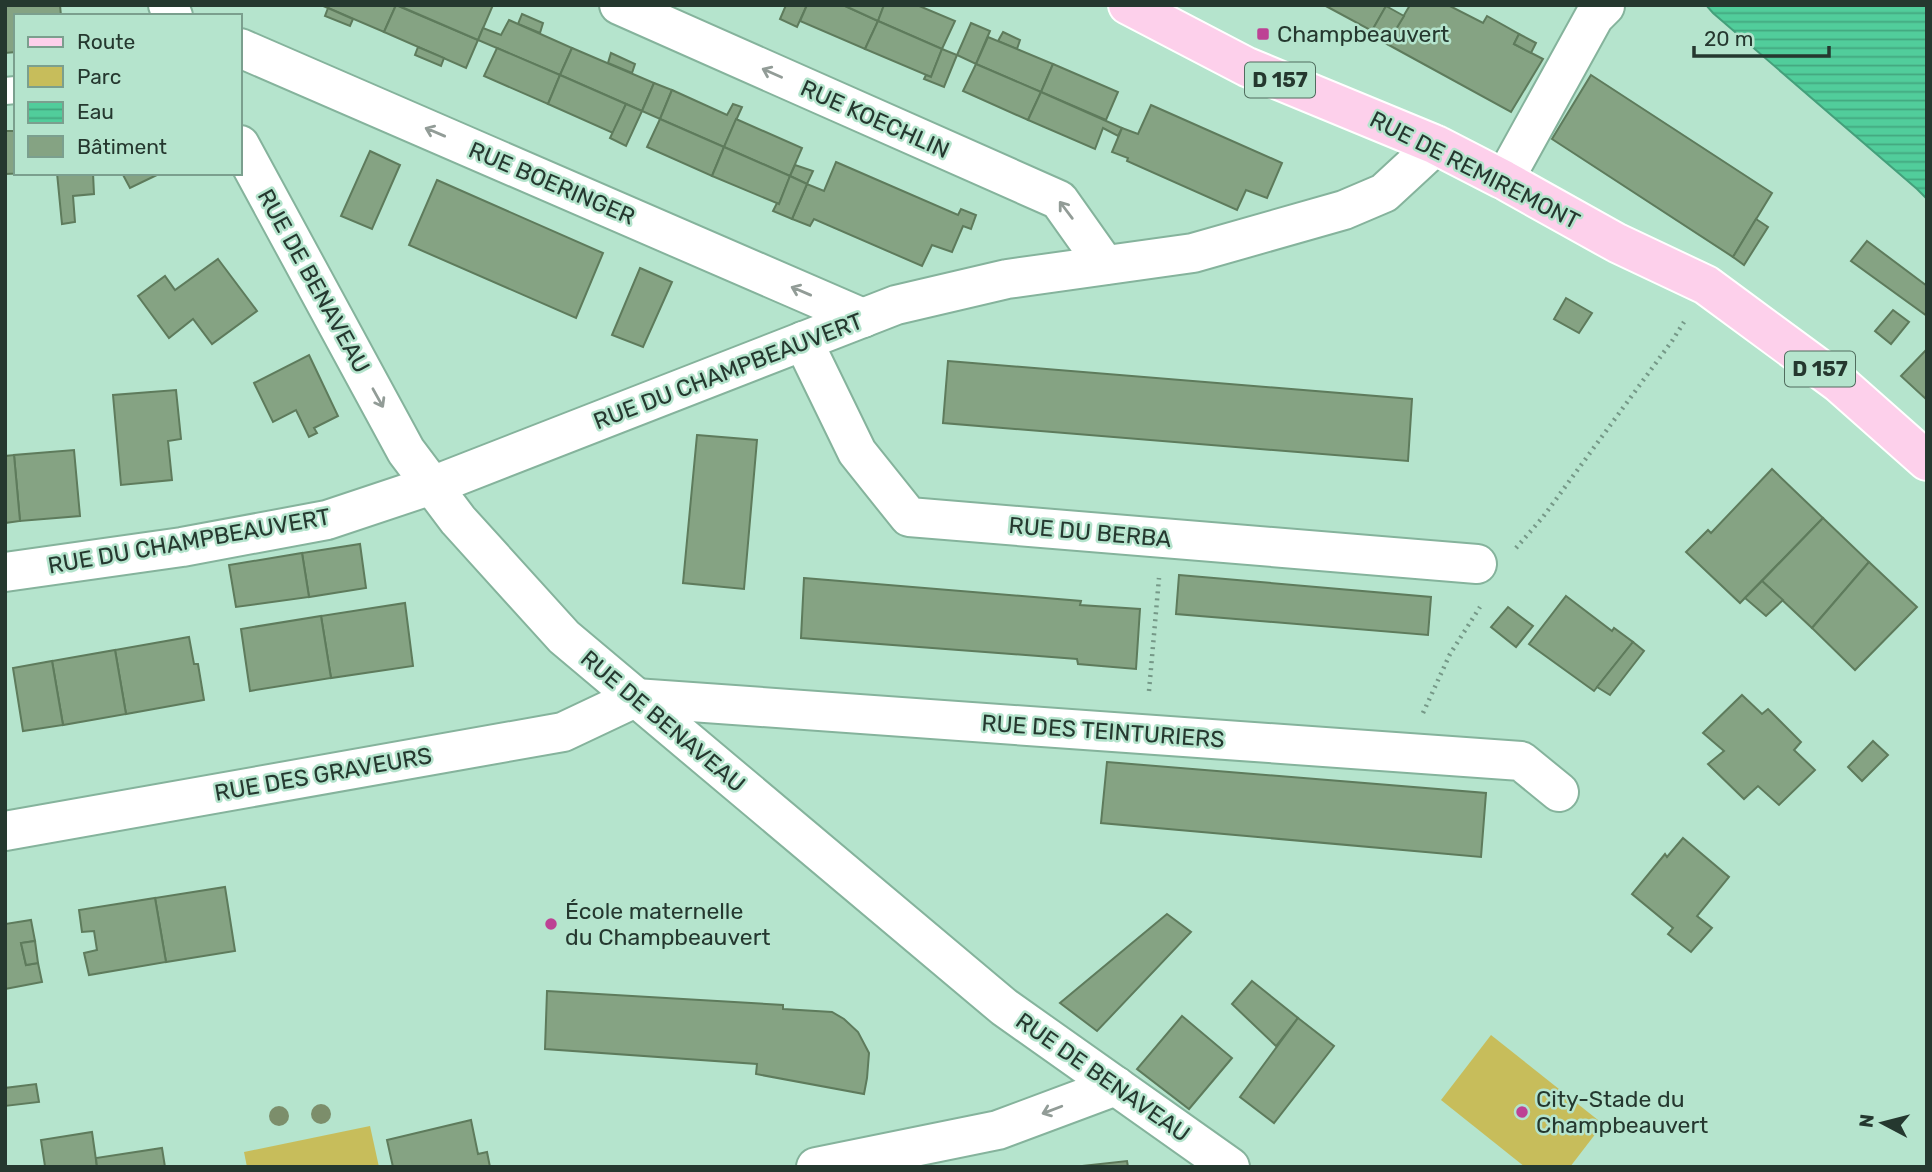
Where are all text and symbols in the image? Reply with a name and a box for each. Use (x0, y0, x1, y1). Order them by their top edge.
legend (14, 14, 242, 175)
scale bar (1694, 14, 1829, 58)
place label: Champbeauvert (1277, 20, 1449, 48)
marker: Champbeauvert (1255, 26, 1271, 42)
text: 20 m (1704, 26, 1753, 51)
text: Route (77, 29, 135, 54)
road number: D 157 (1245, 62, 1315, 98)
text: Parc (77, 64, 121, 89)
one-way arrow (762, 66, 783, 79)
street label: RUE KOECHLIN (796, 74, 954, 164)
text: Eau (77, 99, 114, 124)
street label: RUE DE REMIREMONT (1365, 105, 1585, 235)
one-way arrow (424, 125, 446, 138)
text: Bâtiment (77, 134, 167, 159)
street label: RUE BOERINGER (465, 135, 639, 231)
street label: RUE DE BENAVEAU (252, 184, 376, 378)
one-way arrow (1058, 201, 1073, 220)
one-way arrow (790, 284, 812, 297)
street label: RUE DU CHAMPBEAUVERT (589, 307, 867, 435)
road number: D 157 (1785, 352, 1855, 386)
one-way arrow (371, 388, 385, 408)
street label: RUE DU CHAMPBEAUVERT (46, 502, 332, 580)
street label: RUE DU BERBA (1007, 511, 1173, 553)
street label: RUE DE BENAVEAU (575, 644, 751, 798)
street label: RUE DES TEINTURIERS (981, 709, 1225, 753)
street label: RUE DES GRAVEURS (212, 741, 434, 807)
place label: École maternelle du Champbeauvert (565, 897, 770, 951)
marker: École maternelle du Champbeauvert (543, 916, 559, 932)
street label: RUE DE BENAVEAU (1011, 1006, 1195, 1148)
place label: City-Stade du Champbeauvert (1536, 1085, 1708, 1139)
north arrow (1848, 1088, 1918, 1158)
one-way arrow (1042, 1104, 1064, 1117)
marker: City-Stade du Champbeauvert (1514, 1104, 1530, 1120)
text: N (1854, 1113, 1879, 1129)

